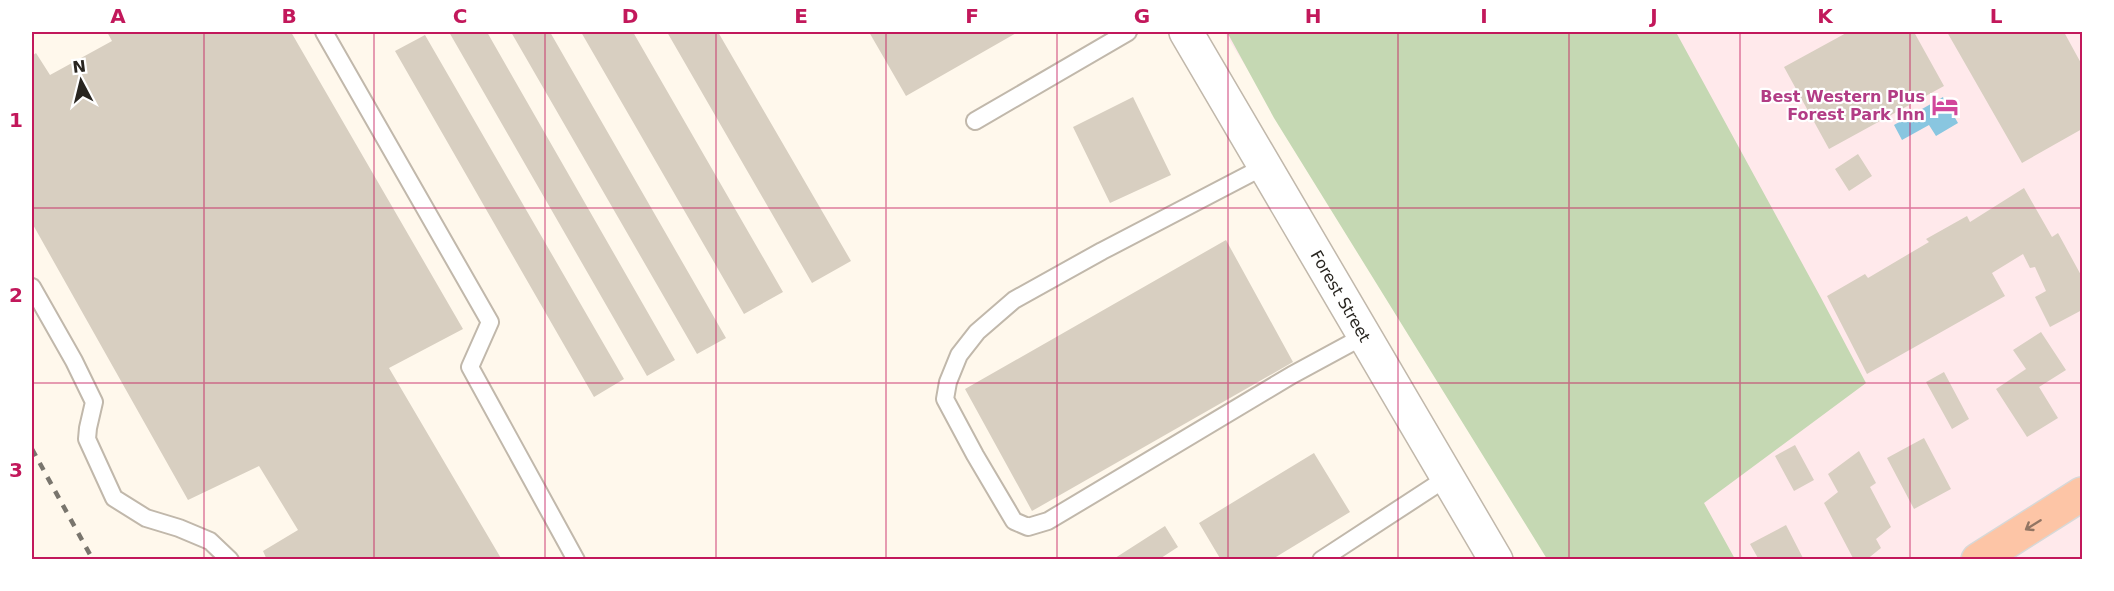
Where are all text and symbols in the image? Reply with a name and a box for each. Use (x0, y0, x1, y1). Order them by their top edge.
text: A (110, 4, 126, 28)
text: B (281, 4, 297, 28)
text: C (453, 4, 467, 28)
text: D (622, 4, 638, 28)
text: E (794, 4, 808, 28)
text: F (965, 4, 979, 28)
text: G (1134, 4, 1150, 28)
text: H (1305, 4, 1321, 28)
text: I (1480, 4, 1488, 28)
text: J (1648, 4, 1658, 28)
text: K (1817, 4, 1834, 28)
text: L (1990, 4, 2003, 28)
north arrow (51, 51, 111, 111)
text: N (71, 56, 87, 77)
place label: Best Western Plus Forest Park Inn (1760, 87, 1925, 124)
hotel icon: Best Western Plus Forest Park Inn (1930, 90, 1960, 120)
text: 1 (9, 108, 23, 132)
street label: Forest Street (1307, 247, 1374, 346)
text: 2 (9, 283, 23, 307)
text: 3 (9, 458, 23, 482)
one-way arrow (2025, 519, 2042, 531)

